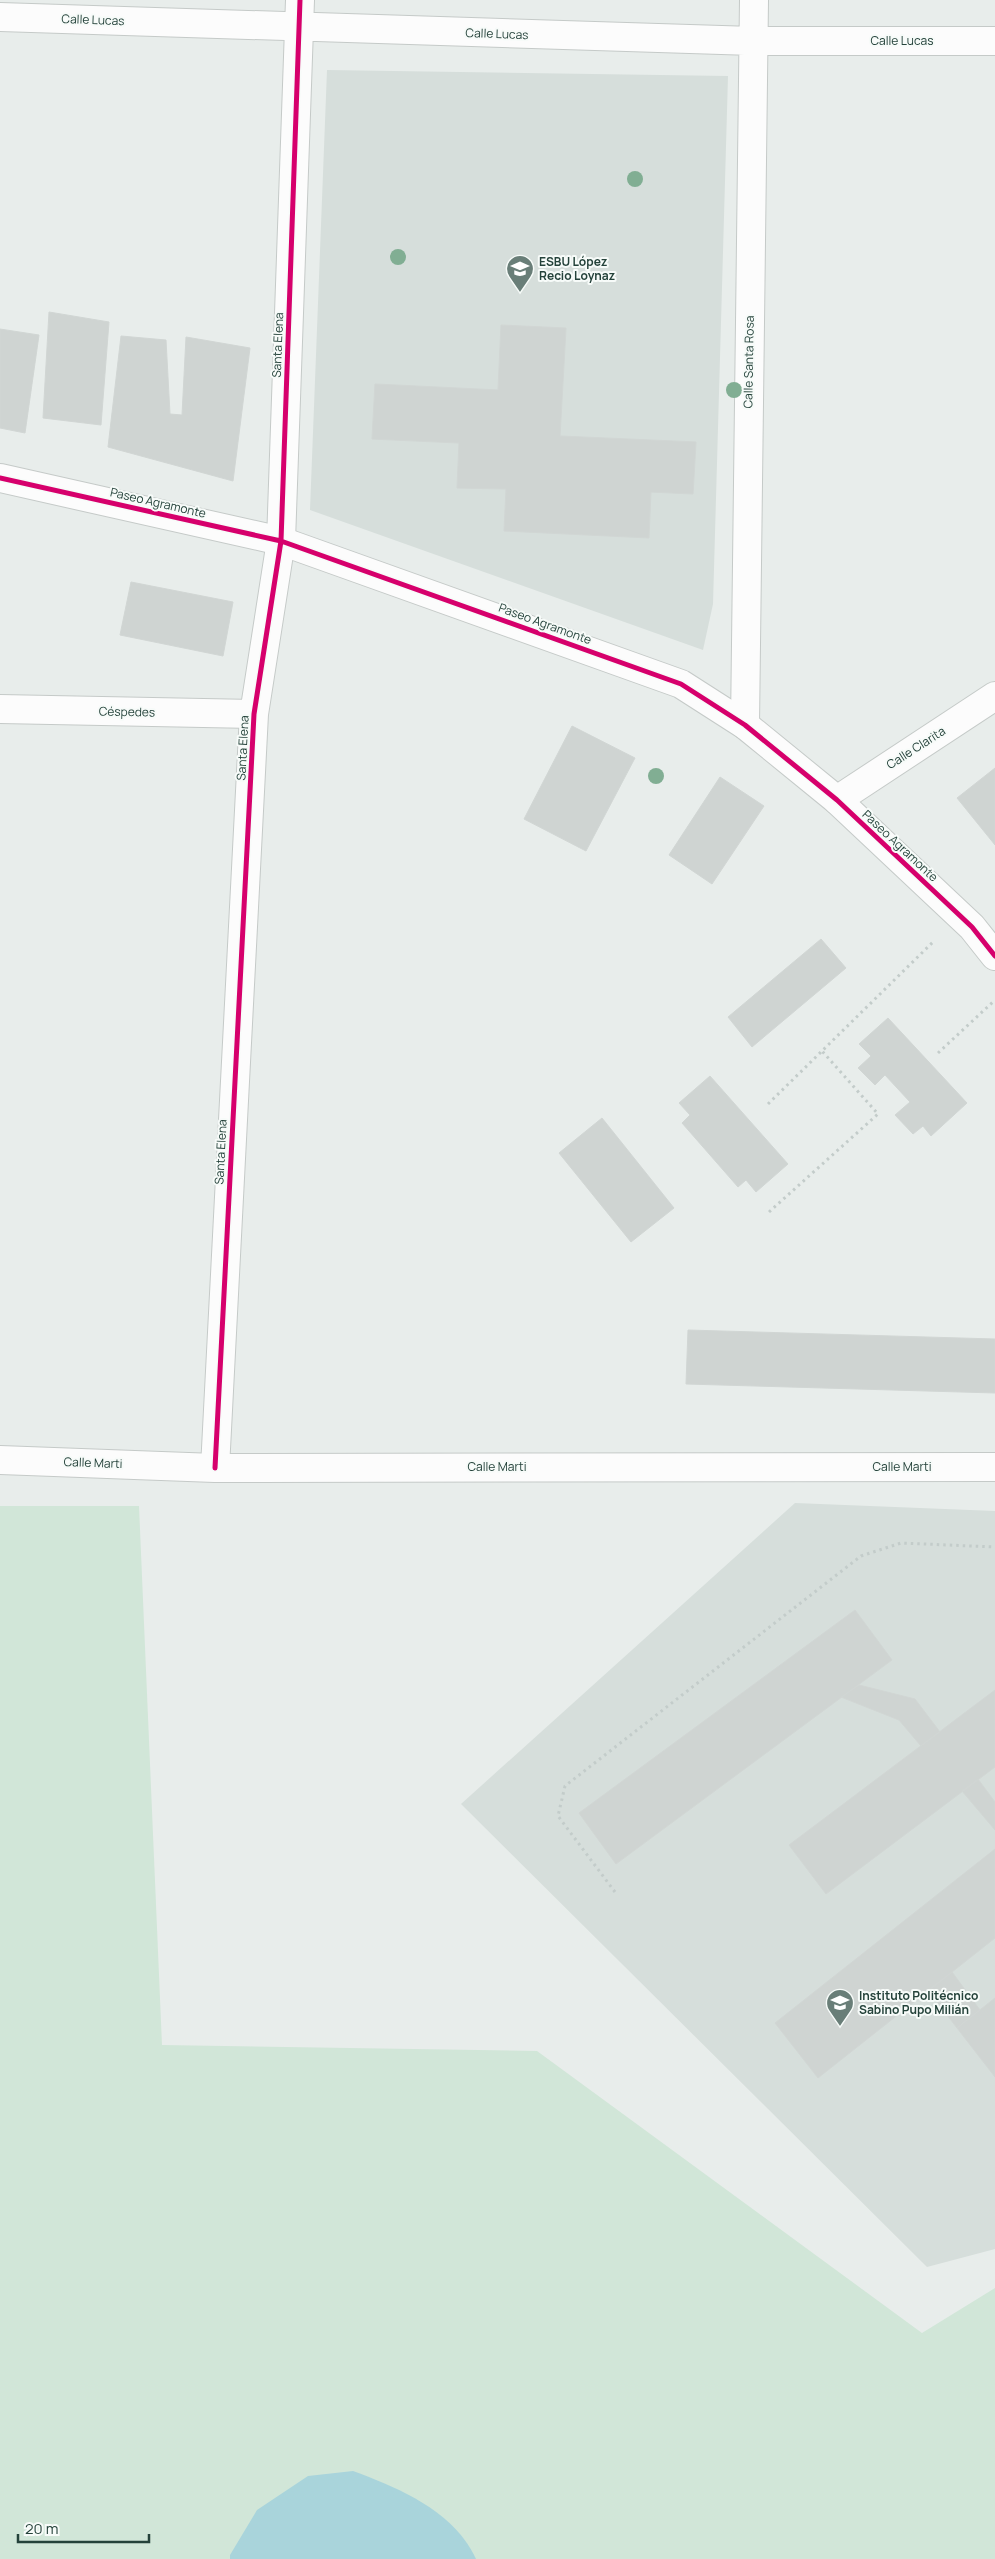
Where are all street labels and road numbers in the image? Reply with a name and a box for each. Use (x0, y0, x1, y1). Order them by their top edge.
street label: Calle Lucas (61, 10, 125, 29)
street label: Calle Lucas (465, 24, 529, 43)
street label: Calle Lucas (870, 32, 934, 49)
street label: Santa Elena (268, 312, 287, 378)
street label: Calle Santa Rosa (739, 315, 758, 409)
street label: Paseo Agramonte (109, 483, 208, 522)
street label: Paseo Agramonte (496, 599, 594, 648)
street label: Céspedes (99, 703, 155, 720)
street label: Santa Elena (232, 715, 253, 781)
street label: Calle Clarita (883, 722, 948, 773)
street label: Paseo Agramonte (859, 806, 942, 885)
street label: Santa Elena (210, 1119, 231, 1185)
street label: Calle Marti (63, 1453, 123, 1472)
street label: Calle Marti (468, 1458, 526, 1475)
street label: Calle Marti (873, 1458, 931, 1475)

